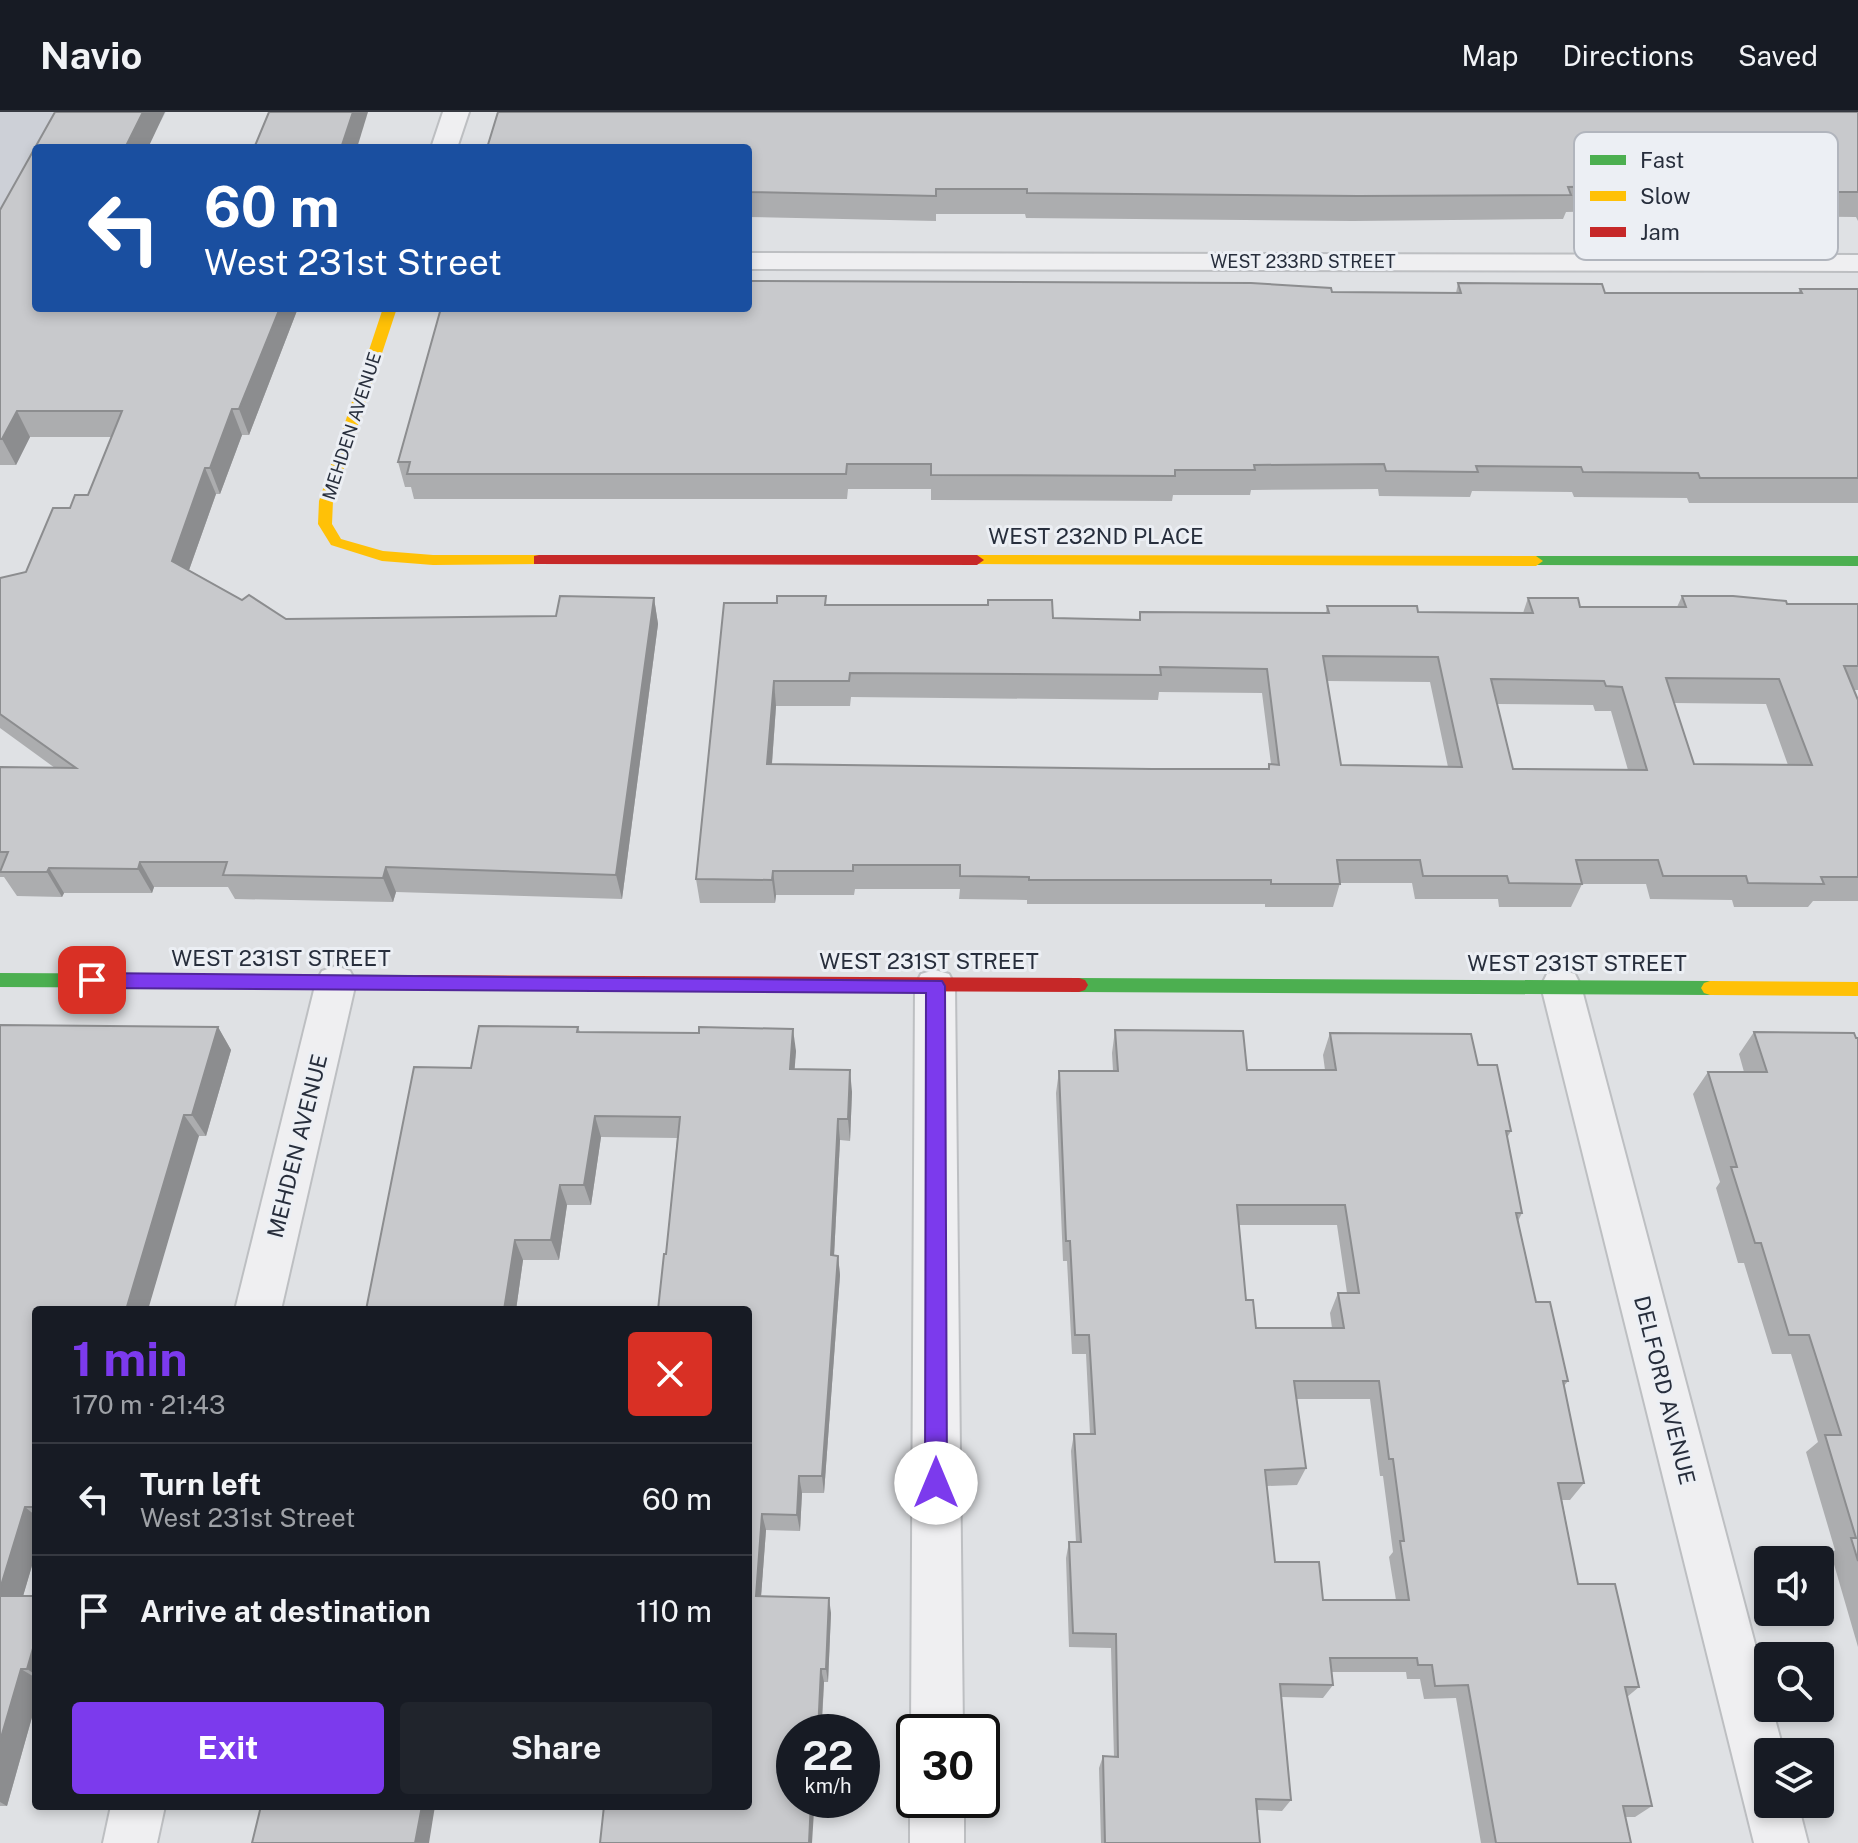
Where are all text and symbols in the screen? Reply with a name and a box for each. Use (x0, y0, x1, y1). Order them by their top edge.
text: Navio (40, 33, 142, 78)
text: Map (1462, 39, 1518, 72)
text: Directions (1562, 39, 1694, 72)
text: Saved (1738, 39, 1818, 72)
legend (1574, 132, 1838, 260)
text: Fast (1640, 147, 1684, 173)
text: 60 m (204, 174, 340, 240)
icon: left (72, 176, 176, 280)
text: Slow (1640, 183, 1690, 209)
text: Jam (1640, 219, 1680, 245)
text: West 231st Street (204, 241, 502, 283)
street label: WEST 233RD STREET (1210, 251, 1396, 272)
street label: MEHDEN AVENUE (318, 349, 385, 502)
street label: WEST 232ND PLACE (988, 523, 1204, 549)
street label: WEST 231ST STREET (171, 945, 391, 971)
pin (58, 946, 126, 1014)
street label: WEST 231ST STREET (819, 948, 1039, 974)
street label: WEST 231ST STREET (1467, 950, 1687, 976)
icon: arrive (70, 958, 114, 1002)
street label: MEHDEN AVENUE (262, 1051, 332, 1241)
street label: DELFORD AVENUE (1629, 1293, 1701, 1487)
text: 1 min (72, 1330, 188, 1387)
button: close (628, 1332, 712, 1416)
text: 170 m · 21:43 (72, 1389, 225, 1420)
position arrow (894, 1441, 978, 1525)
text: Turn left (140, 1466, 261, 1502)
icon: left (72, 1477, 116, 1521)
text: 60 m (642, 1481, 712, 1517)
text: West 231st Street (140, 1502, 355, 1533)
map controls (1754, 1546, 1834, 1818)
button: sound (1754, 1546, 1834, 1626)
icon: arrive (72, 1589, 116, 1633)
text: Arrive at destination (140, 1593, 431, 1629)
text: 110 m (636, 1593, 712, 1629)
button: search (1754, 1642, 1834, 1722)
button: Exit (72, 1702, 384, 1794)
button: Share (400, 1702, 712, 1794)
speed limit sign: 30 (896, 1714, 1000, 1818)
text: 22 (803, 1732, 853, 1779)
button: layers (1754, 1738, 1834, 1818)
text: km/h (804, 1774, 852, 1798)

